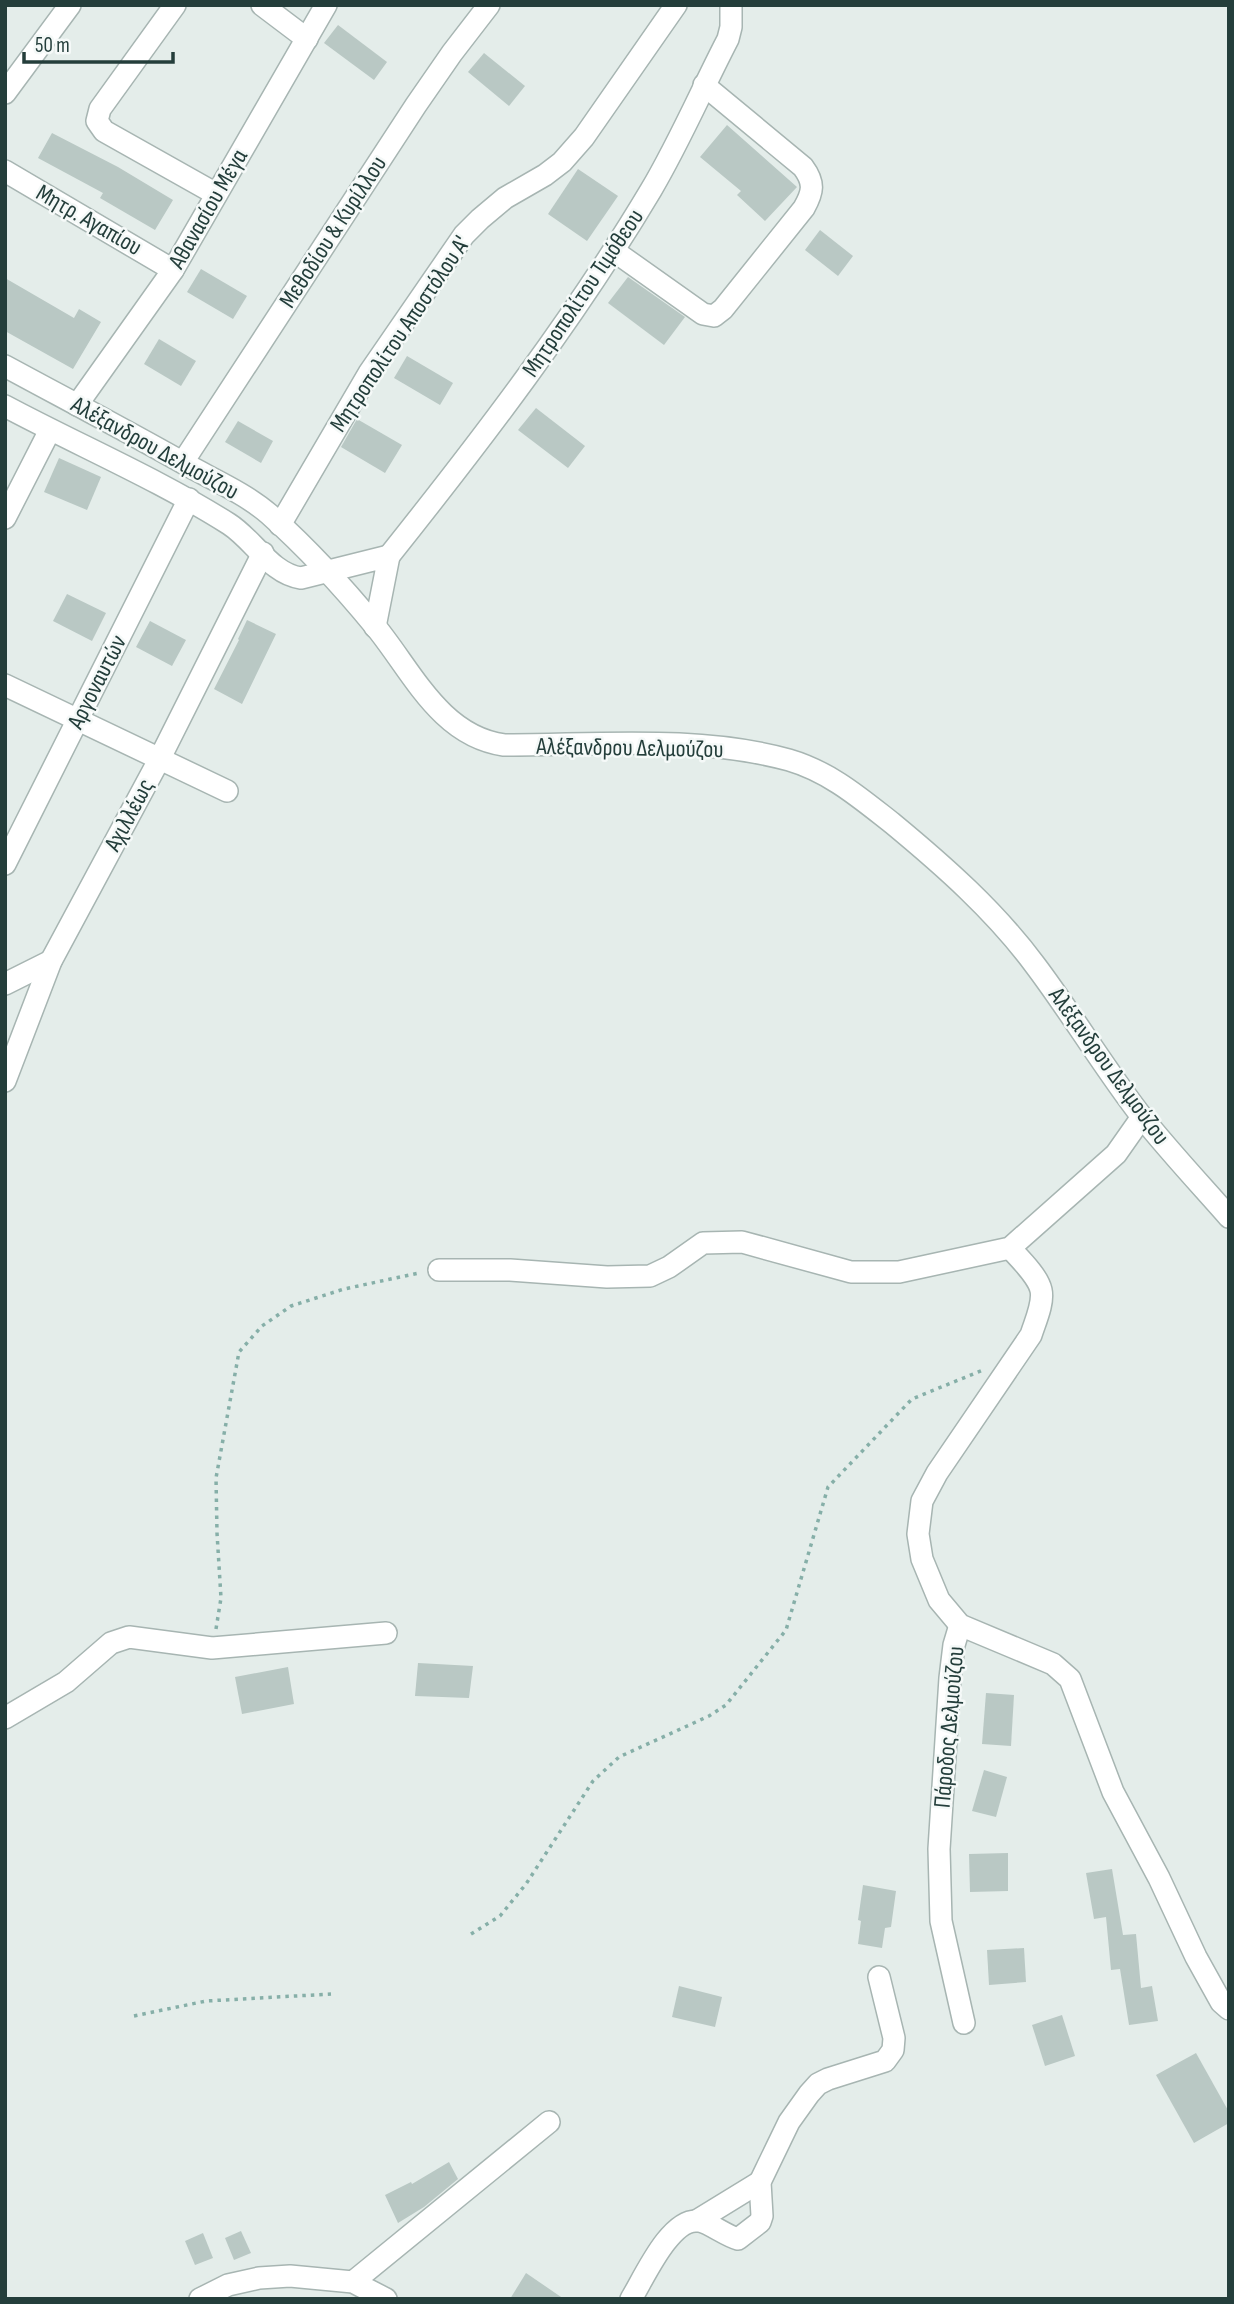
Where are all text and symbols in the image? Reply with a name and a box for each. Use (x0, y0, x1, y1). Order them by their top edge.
scale bar (24, 21, 173, 65)
text: 50 m (35, 33, 70, 58)
street label: Αθανασίου Μέγα (162, 144, 254, 275)
street label: Μεθοδίου & Κυρίλλου (273, 151, 393, 313)
street label: Μητρ. Αγαπίου (31, 178, 147, 262)
street label: Μητροπολίτου Τιμόθεου (516, 204, 650, 382)
street label: Μητροπολίτου Αποστόλου Α' (324, 231, 476, 437)
street label: Αλέξανδρου Δελμούζου (65, 389, 244, 506)
street label: Αργοναυτών (61, 630, 133, 735)
street label: Αλέξανδρου Δελμούζου (535, 732, 724, 764)
street label: Αχιλλέως (98, 774, 160, 857)
street label: Αλέξανδρου Δελμούζου (1042, 981, 1176, 1150)
street label: Πάροδος Δελμούζου (927, 1645, 971, 1809)

